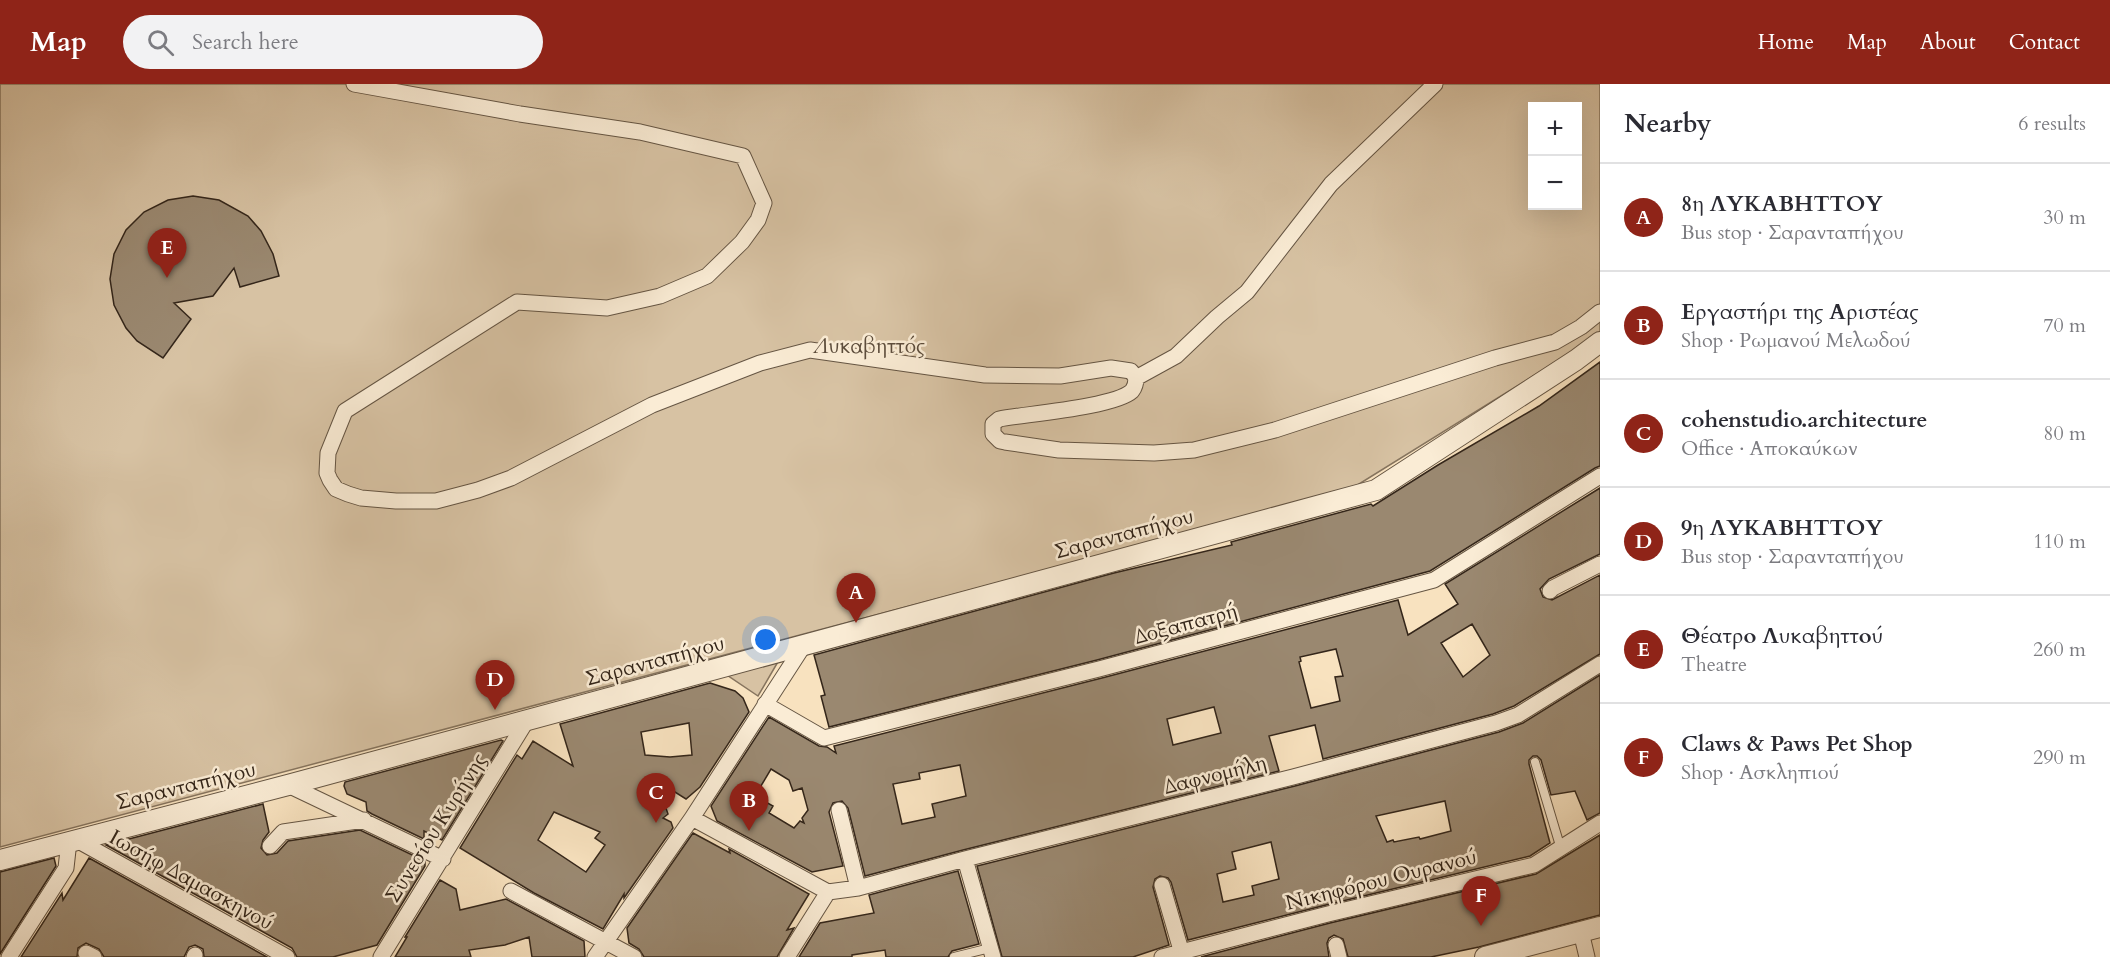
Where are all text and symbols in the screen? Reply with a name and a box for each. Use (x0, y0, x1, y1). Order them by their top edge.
search box (123, 15, 543, 69)
text: Map (30, 23, 87, 61)
icon: search (144, 26, 177, 59)
text: Search here (192, 27, 299, 57)
text: Home (1758, 28, 1814, 57)
text: Map (1847, 28, 1887, 57)
text: About (1920, 28, 1976, 57)
text: Contact (2009, 28, 2080, 57)
map controls (1528, 102, 1582, 210)
button: + (1528, 102, 1582, 156)
text: Nearby (1624, 106, 1712, 141)
text: 6 results (2018, 110, 2086, 137)
button: − (1528, 156, 1582, 210)
text: 8η ΛΥΚΑΒΗΤΤΟΥ (1681, 189, 1883, 219)
text: A (1636, 204, 1651, 231)
text: 30 m (2043, 204, 2086, 231)
text: Bus stop · Σαρανταπήχου (1681, 219, 1904, 246)
pin: E (148, 228, 186, 278)
text: Εργαστήρι της Αριστέας (1681, 297, 1919, 327)
text: B (1636, 312, 1651, 339)
text: 70 m (2043, 312, 2086, 339)
text: Shop · Ρωμανού Μελωδού (1681, 327, 1911, 354)
park label: Λυκαβηττός (812, 332, 925, 361)
text: cohenstudio.architecture (1681, 405, 1927, 435)
text: C (1636, 420, 1651, 447)
text: 80 m (2043, 420, 2086, 447)
text: Office · Αποκαύκων (1681, 435, 1858, 462)
street label: Σαρανταπήχου (1051, 502, 1197, 566)
text: 9η ΛΥΚΑΒΗΤΤΟΥ (1681, 513, 1883, 543)
text: D (1635, 528, 1652, 555)
text: 110 m (2033, 528, 2086, 555)
text: Bus stop · Σαρανταπήχου (1681, 543, 1904, 570)
pin: A (836, 574, 876, 623)
street label: Δοξαπατρή (1131, 596, 1241, 652)
text: Θέατρο Λυκαβηττού (1681, 621, 1883, 651)
your location (751, 625, 780, 654)
street label: Σαρανταπήχου (582, 629, 728, 693)
text: E (1637, 636, 1650, 663)
text: 260 m (2033, 636, 2086, 663)
text: Theatre (1681, 651, 1747, 678)
pin: D (476, 660, 514, 710)
text: Claws & Paws Pet Shop (1681, 729, 1913, 759)
text: F (1638, 744, 1649, 771)
text: 290 m (2033, 744, 2086, 771)
street label: Συνεσίου Κυρήνης (378, 748, 494, 908)
street label: Δαφνομήλη (1161, 748, 1269, 802)
street label: Σαρανταπήχου (113, 755, 259, 817)
text: Shop · Ασκληπιού (1681, 759, 1839, 786)
pin: C (636, 774, 676, 823)
pin: B (730, 782, 768, 831)
street label: Ιωσήφ Δαμασκηνού (104, 823, 278, 937)
street label: Νικηφόρου Ουρανού (1282, 842, 1480, 918)
pin: F (1462, 876, 1500, 926)

